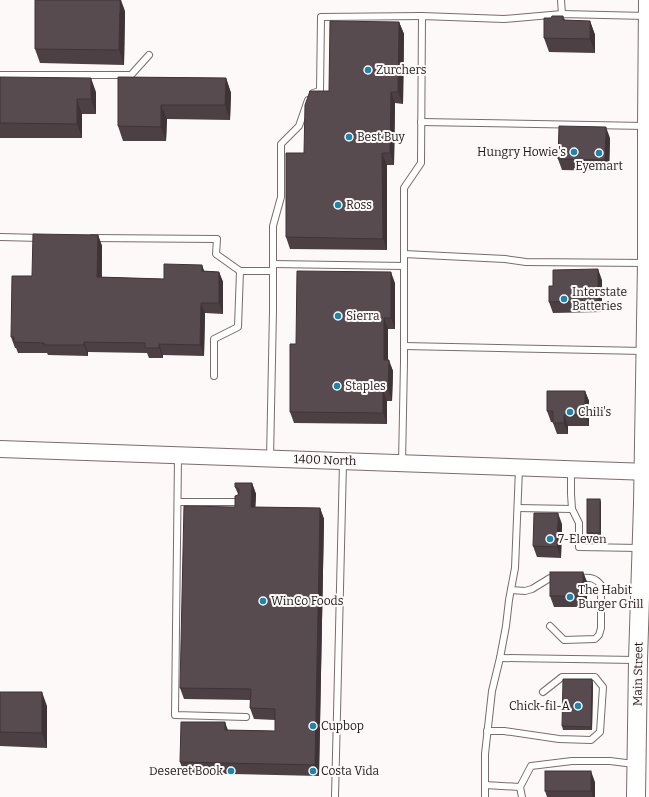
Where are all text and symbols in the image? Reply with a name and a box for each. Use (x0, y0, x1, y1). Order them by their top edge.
place label: Zurchers (376, 63, 427, 77)
marker: Zurchers (363, 65, 373, 75)
place label: Best Buy (357, 130, 405, 144)
marker: Best Buy (344, 132, 354, 142)
place label: Hungry Howie's (477, 145, 566, 159)
marker: Hungry Howie's (569, 147, 579, 157)
marker: Eyemart (594, 148, 604, 158)
place label: Eyemart (575, 159, 623, 173)
place label: Ross (346, 198, 372, 212)
marker: Ross (333, 200, 343, 210)
place label: Interstate Batteries (572, 285, 627, 313)
marker: Interstate Batteries (559, 294, 569, 304)
place label: Sierra (346, 309, 380, 323)
marker: Sierra (333, 311, 343, 321)
place label: Staples (345, 379, 386, 393)
marker: Staples (332, 381, 342, 391)
place label: Chili's (578, 405, 611, 419)
marker: Chili's (565, 407, 575, 417)
street label: 1400 North (293, 452, 357, 468)
place label: 7-Eleven (558, 532, 607, 546)
marker: 7-Eleven (545, 534, 555, 544)
place label: The Habit Burger Grill (578, 583, 644, 611)
marker: The Habit Burger Grill (565, 592, 575, 602)
place label: WinCo Foods (271, 594, 344, 608)
marker: WinCo Foods (258, 596, 268, 606)
street label: Main Street (630, 641, 646, 706)
place label: Chick-fil-A (509, 699, 570, 713)
marker: Chick-fil-A (573, 701, 583, 711)
place label: Cupbop (321, 719, 364, 733)
marker: Cupbop (308, 721, 318, 731)
place label: Deseret Book (149, 764, 223, 778)
place label: Costa Vida (321, 764, 380, 778)
marker: Deseret Book (226, 766, 236, 776)
marker: Costa Vida (308, 766, 318, 776)

